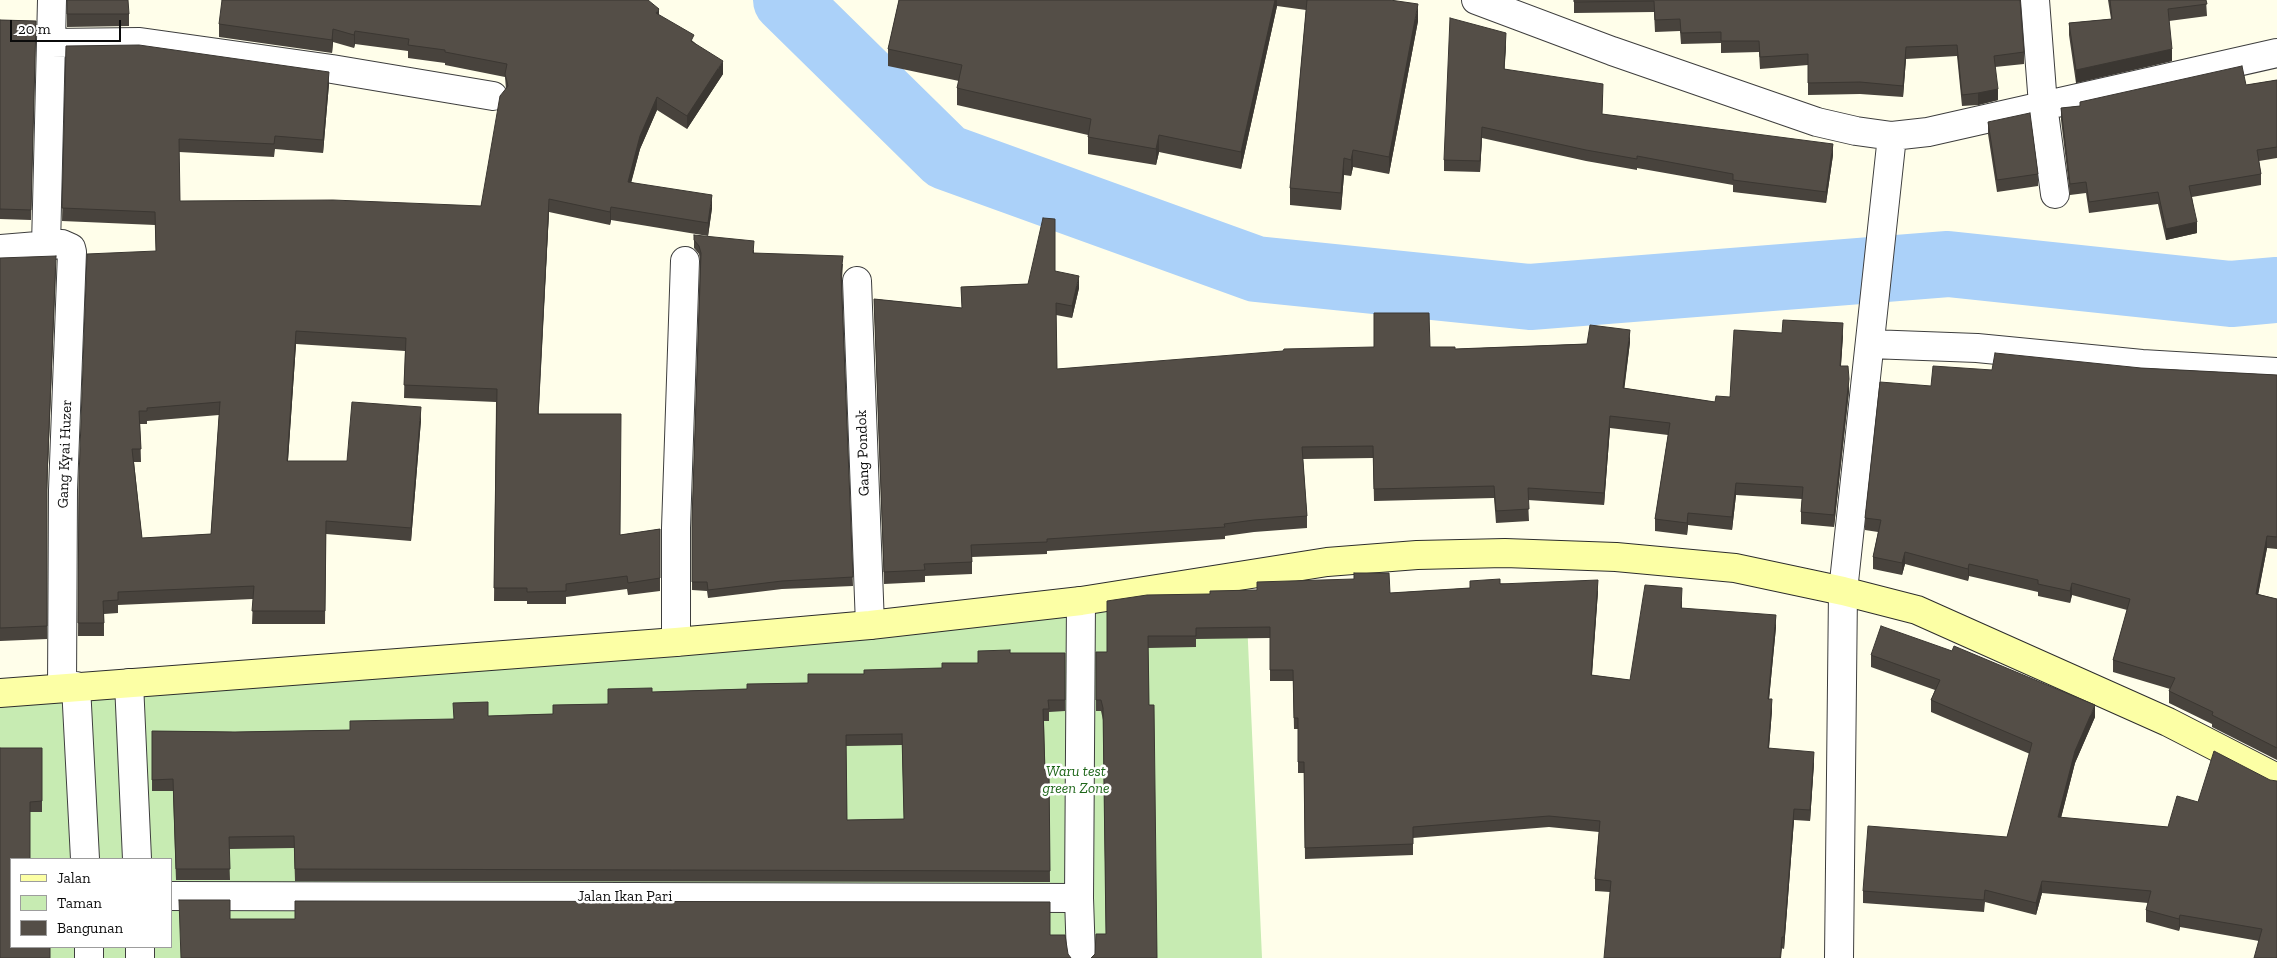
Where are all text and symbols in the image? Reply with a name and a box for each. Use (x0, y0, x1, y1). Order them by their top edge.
scale bar (12, 10, 124, 42)
text: 20 m (18, 20, 51, 38)
street label: Gang Kyai Huzer (54, 399, 76, 509)
street label: Gang Pondok (853, 410, 873, 496)
park label: Waru test green Zone (1042, 763, 1110, 798)
legend (10, 858, 172, 948)
text: Jalan (57, 869, 91, 887)
street label: Jalan Ikan Pari (577, 888, 673, 906)
text: Taman (57, 894, 102, 912)
text: Bangunan (57, 919, 123, 937)

